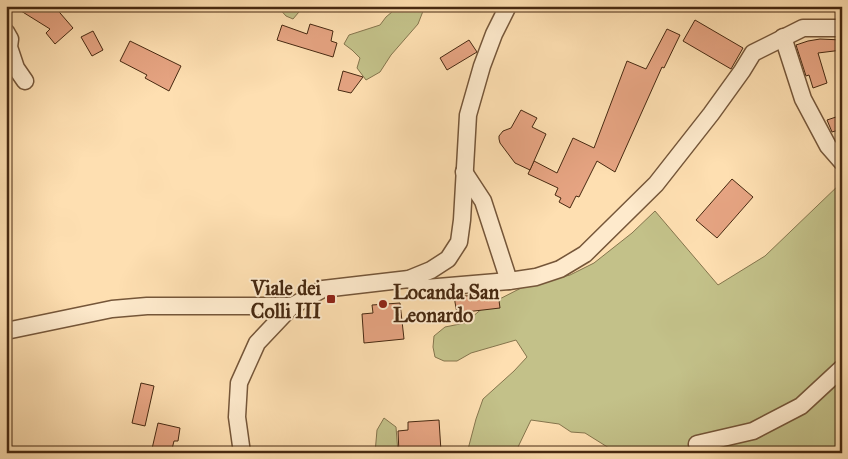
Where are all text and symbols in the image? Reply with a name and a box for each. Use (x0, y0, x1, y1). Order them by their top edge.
place label: Viale dei Colli III (250, 276, 322, 323)
place label: Locanda San Leonardo (393, 280, 499, 327)
marker: Viale dei Colli III (325, 293, 337, 305)
marker: Locanda San Leonardo (377, 298, 389, 310)

